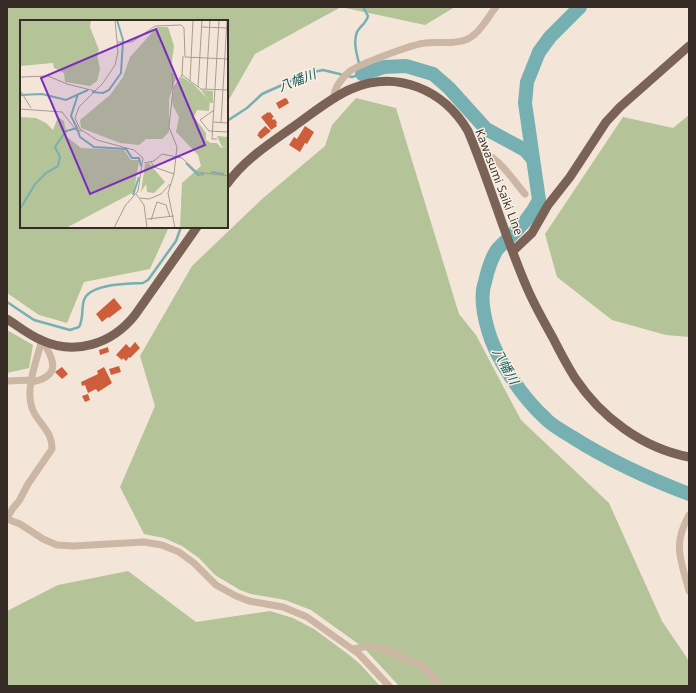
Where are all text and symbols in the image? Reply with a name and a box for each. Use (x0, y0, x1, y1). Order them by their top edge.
inset map (20, 20, 228, 228)
water label: 八幡川 (276, 64, 320, 95)
street label: Kawasumi Saiki Line (471, 126, 528, 238)
water label: 八幡川 (489, 345, 524, 389)

